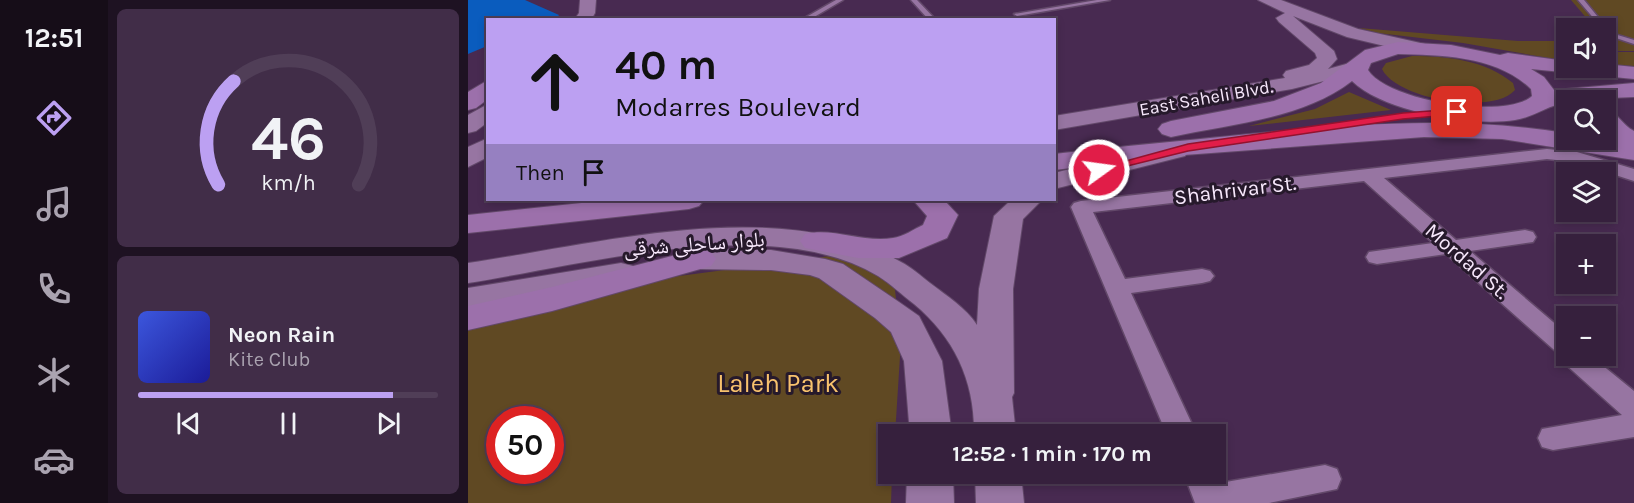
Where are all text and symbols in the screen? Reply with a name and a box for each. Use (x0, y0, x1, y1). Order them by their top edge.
map controls (1556, 18, 1616, 366)
button: sound (1556, 18, 1616, 78)
text: 12:51 (25, 22, 83, 54)
text: 40 m (615, 40, 717, 90)
icon: ahead (516, 42, 594, 120)
street label: East Saheli Blvd. (1137, 75, 1275, 121)
pin (1431, 86, 1482, 137)
button: search (1556, 90, 1616, 150)
text: Modarres Boulevard (615, 91, 861, 123)
icon: arrive (1440, 95, 1473, 128)
icon: directions (33, 97, 75, 139)
text: 46 (250, 102, 325, 175)
position arrow (1067, 138, 1131, 202)
icon: arrive (577, 156, 610, 189)
text: Then (516, 160, 565, 186)
button: layers (1556, 162, 1616, 222)
text: km/h (261, 170, 315, 195)
street label: Shahrivar St. (1173, 171, 1297, 209)
icon: music (33, 183, 75, 225)
street label: Mordad St. (1420, 218, 1514, 304)
street label: بلوار ساحلی شرقی (623, 227, 765, 262)
button: + (1556, 234, 1616, 294)
icon: phone (33, 268, 75, 310)
button: − (1556, 306, 1616, 366)
text: Neon Rain (228, 322, 335, 348)
text: Kite Club (228, 348, 310, 371)
icon: climate (33, 354, 75, 396)
park label: Laleh Park (717, 368, 839, 399)
speed limit sign: 50 (486, 406, 564, 484)
icon: previous (172, 407, 205, 440)
icon: pause (272, 407, 305, 440)
icon: next (372, 407, 405, 440)
icon: car (33, 439, 75, 481)
text: 12:52 · 1 min · 170 m (952, 441, 1152, 467)

